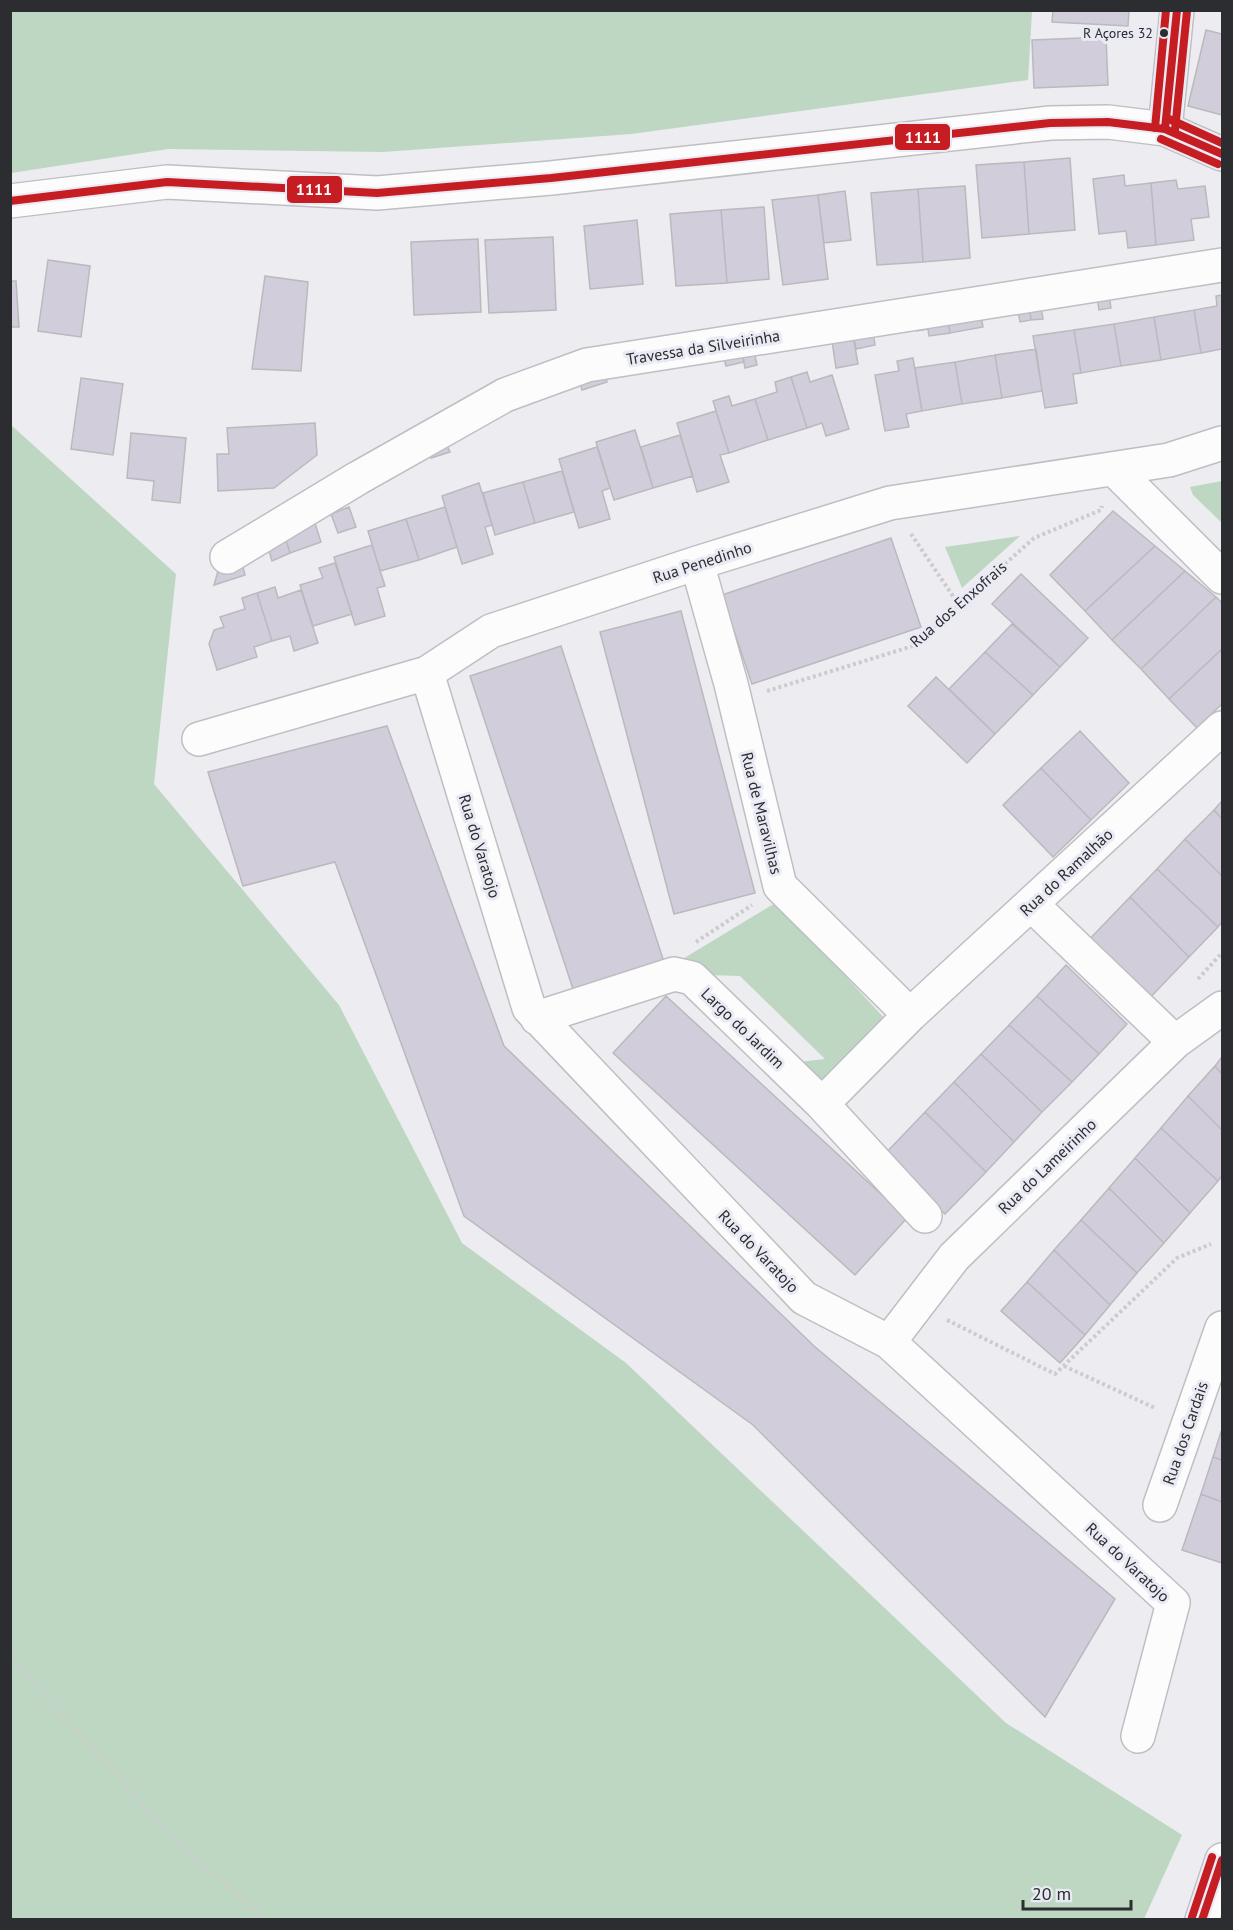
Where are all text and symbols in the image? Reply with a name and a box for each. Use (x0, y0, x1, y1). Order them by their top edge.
place label: R Açores 32 (1083, 24, 1153, 42)
marker: R Açores 32 (1158, 27, 1170, 39)
line badge: 1111 (894, 123, 951, 151)
text: 1111 (905, 127, 941, 147)
line badge: 1111 (286, 175, 343, 204)
text: 1111 (296, 179, 332, 199)
street label: Travessa da Silveirinha (625, 325, 781, 369)
street label: Rua Penedinho (650, 537, 754, 587)
street label: Rua dos Enxofrais (906, 556, 1011, 651)
street label: Rua de Maravilhas (737, 750, 787, 876)
street label: Rua do Varatojo (455, 792, 505, 900)
street label: Rua do Ramalhão (1015, 824, 1117, 920)
street label: Largo do Jardim (697, 983, 789, 1073)
street label: Rua do Lameirinho (994, 1114, 1100, 1218)
street label: Rua do Varatojo (714, 1205, 804, 1297)
street label: Rua dos Cardais (1158, 1378, 1212, 1487)
street label: Rua do Varatojo (1082, 1518, 1174, 1606)
scale bar (1023, 1873, 1131, 1911)
text: 20 m (1032, 1882, 1071, 1905)

